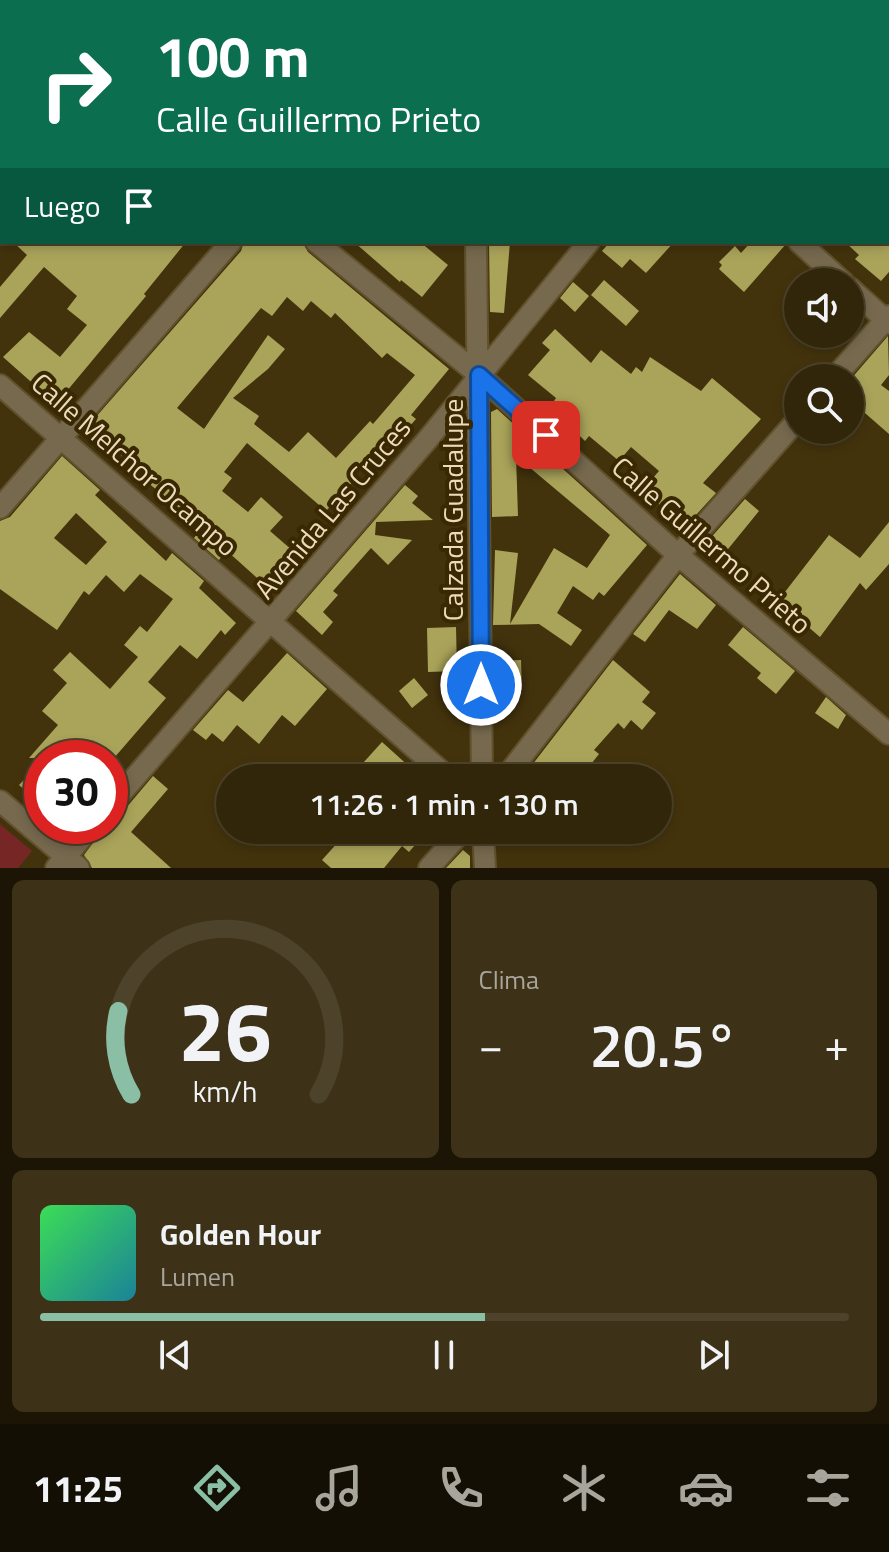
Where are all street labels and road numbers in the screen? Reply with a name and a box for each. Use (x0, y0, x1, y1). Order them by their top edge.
street label: Calle Melchor Ocampo (22, 362, 248, 566)
street label: Calzada Guadalupe (431, 399, 474, 621)
street label: Avenida Las Cruces (243, 408, 421, 608)
street label: Calle Guillermo Prieto (602, 446, 822, 644)

